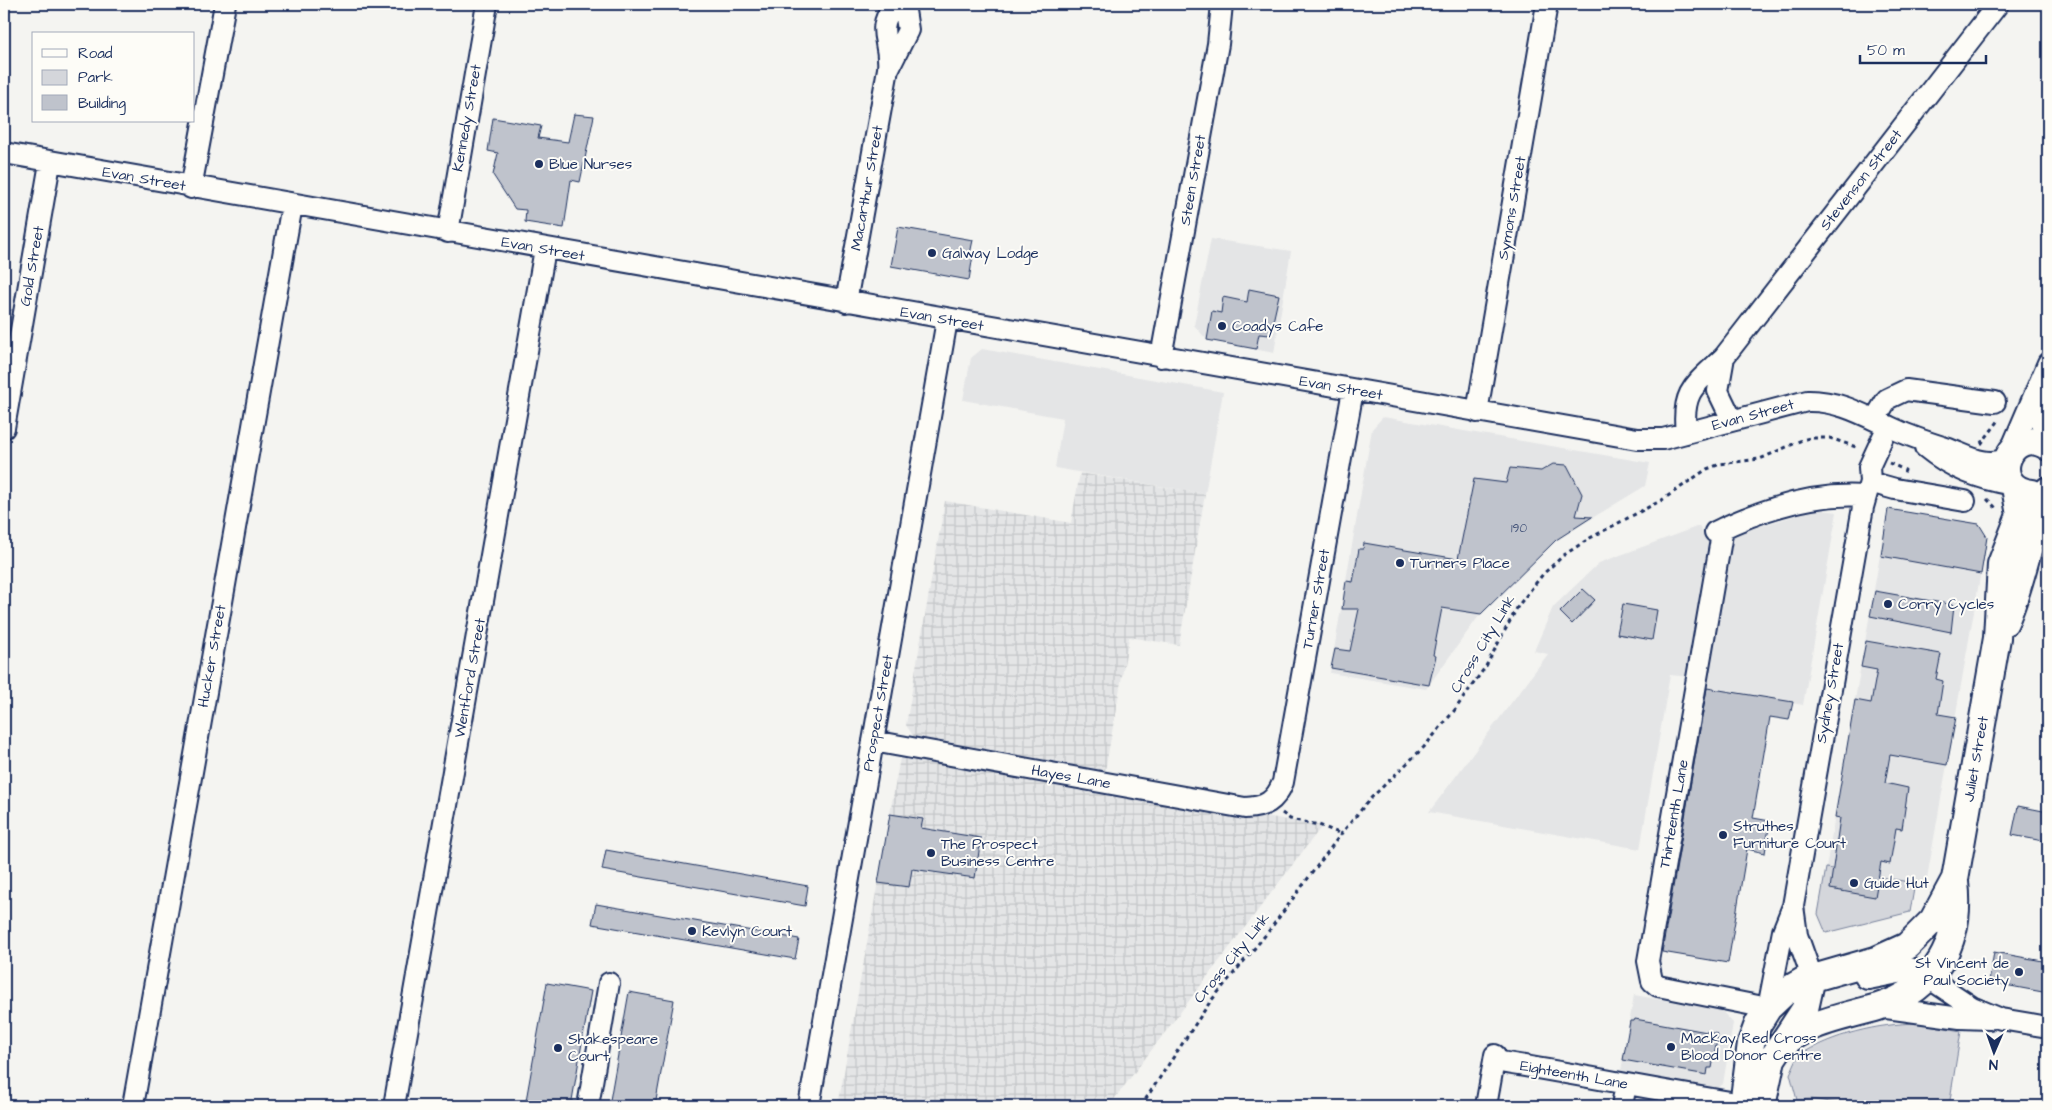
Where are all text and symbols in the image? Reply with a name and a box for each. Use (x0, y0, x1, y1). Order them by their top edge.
legend (32, 32, 195, 122)
scale bar (1860, 32, 1986, 64)
text: 50 m (1867, 40, 1905, 61)
text: Road (78, 43, 113, 64)
street label: Kennedy Street (447, 63, 488, 173)
text: Park (78, 67, 113, 88)
text: Building (78, 93, 126, 115)
street label: Macarthur Street (846, 124, 888, 252)
street label: Stevenson Street (1815, 125, 1907, 235)
street label: Steen Street (1175, 133, 1211, 227)
place label: Blue Nurses (549, 154, 633, 175)
street label: Symons Street (1493, 154, 1532, 262)
marker: Blue Nurses (533, 158, 545, 170)
street label: Evan Street (101, 161, 187, 197)
street label: Gold Street (15, 224, 49, 308)
street label: Evan Street (500, 231, 586, 267)
place label: Galway Lodge (942, 243, 1039, 265)
marker: Galway Lodge (926, 247, 938, 259)
street label: Evan Street (899, 301, 985, 337)
place label: Coadys Cafe (1232, 316, 1323, 338)
marker: Coadys Cafe (1216, 320, 1228, 332)
street label: Evan Street (1298, 370, 1384, 406)
street label: Evan Street (1710, 394, 1796, 436)
house number: 190 (1511, 520, 1527, 537)
street label: Turner Street (1297, 547, 1335, 651)
place label: Turners Place (1410, 553, 1510, 574)
marker: Turners Place (1394, 557, 1406, 569)
street label: Cross City Link (1445, 591, 1521, 697)
place label: Corry Cycles (1898, 594, 1995, 616)
marker: Corry Cycles (1882, 598, 1894, 610)
street label: Hucker Street (193, 603, 231, 709)
street label: Wentford Street (449, 616, 491, 740)
street label: Sydney Street (1811, 641, 1850, 745)
street label: Prospect Street (857, 653, 899, 773)
street label: Juliet Street (1958, 715, 1994, 803)
street label: Thirteenth Lane (1654, 758, 1694, 870)
street label: Hayes Lane (1029, 760, 1112, 795)
place label: Struthes Furniture Court (1733, 816, 1846, 854)
marker: Struthes Furniture Court (1717, 829, 1729, 841)
place label: The Prospect Business Centre (941, 834, 1054, 872)
marker: The Prospect Business Centre (925, 847, 937, 859)
place label: Guide Hut (1864, 873, 1929, 894)
marker: Guide Hut (1848, 877, 1860, 889)
street label: Cross City Link (1189, 908, 1276, 1008)
place label: Kevlyn Court (702, 921, 792, 943)
marker: Kevlyn Court (686, 925, 698, 937)
place label: St Vincent de Paul Society (1915, 953, 2009, 992)
marker: St Vincent de Paul Society (2013, 966, 2025, 978)
place label: Mackay Red Cross Blood Donor Centre (1681, 1028, 1822, 1066)
north arrow (1970, 1028, 2020, 1078)
place label: Shakespeare Court (568, 1029, 658, 1067)
marker: Mackay Red Cross Blood Donor Centre (1665, 1041, 1677, 1053)
marker: Shakespeare Court (552, 1042, 564, 1054)
text: N (1989, 1054, 1998, 1074)
street label: Eighteenth Lane (1518, 1055, 1630, 1096)

